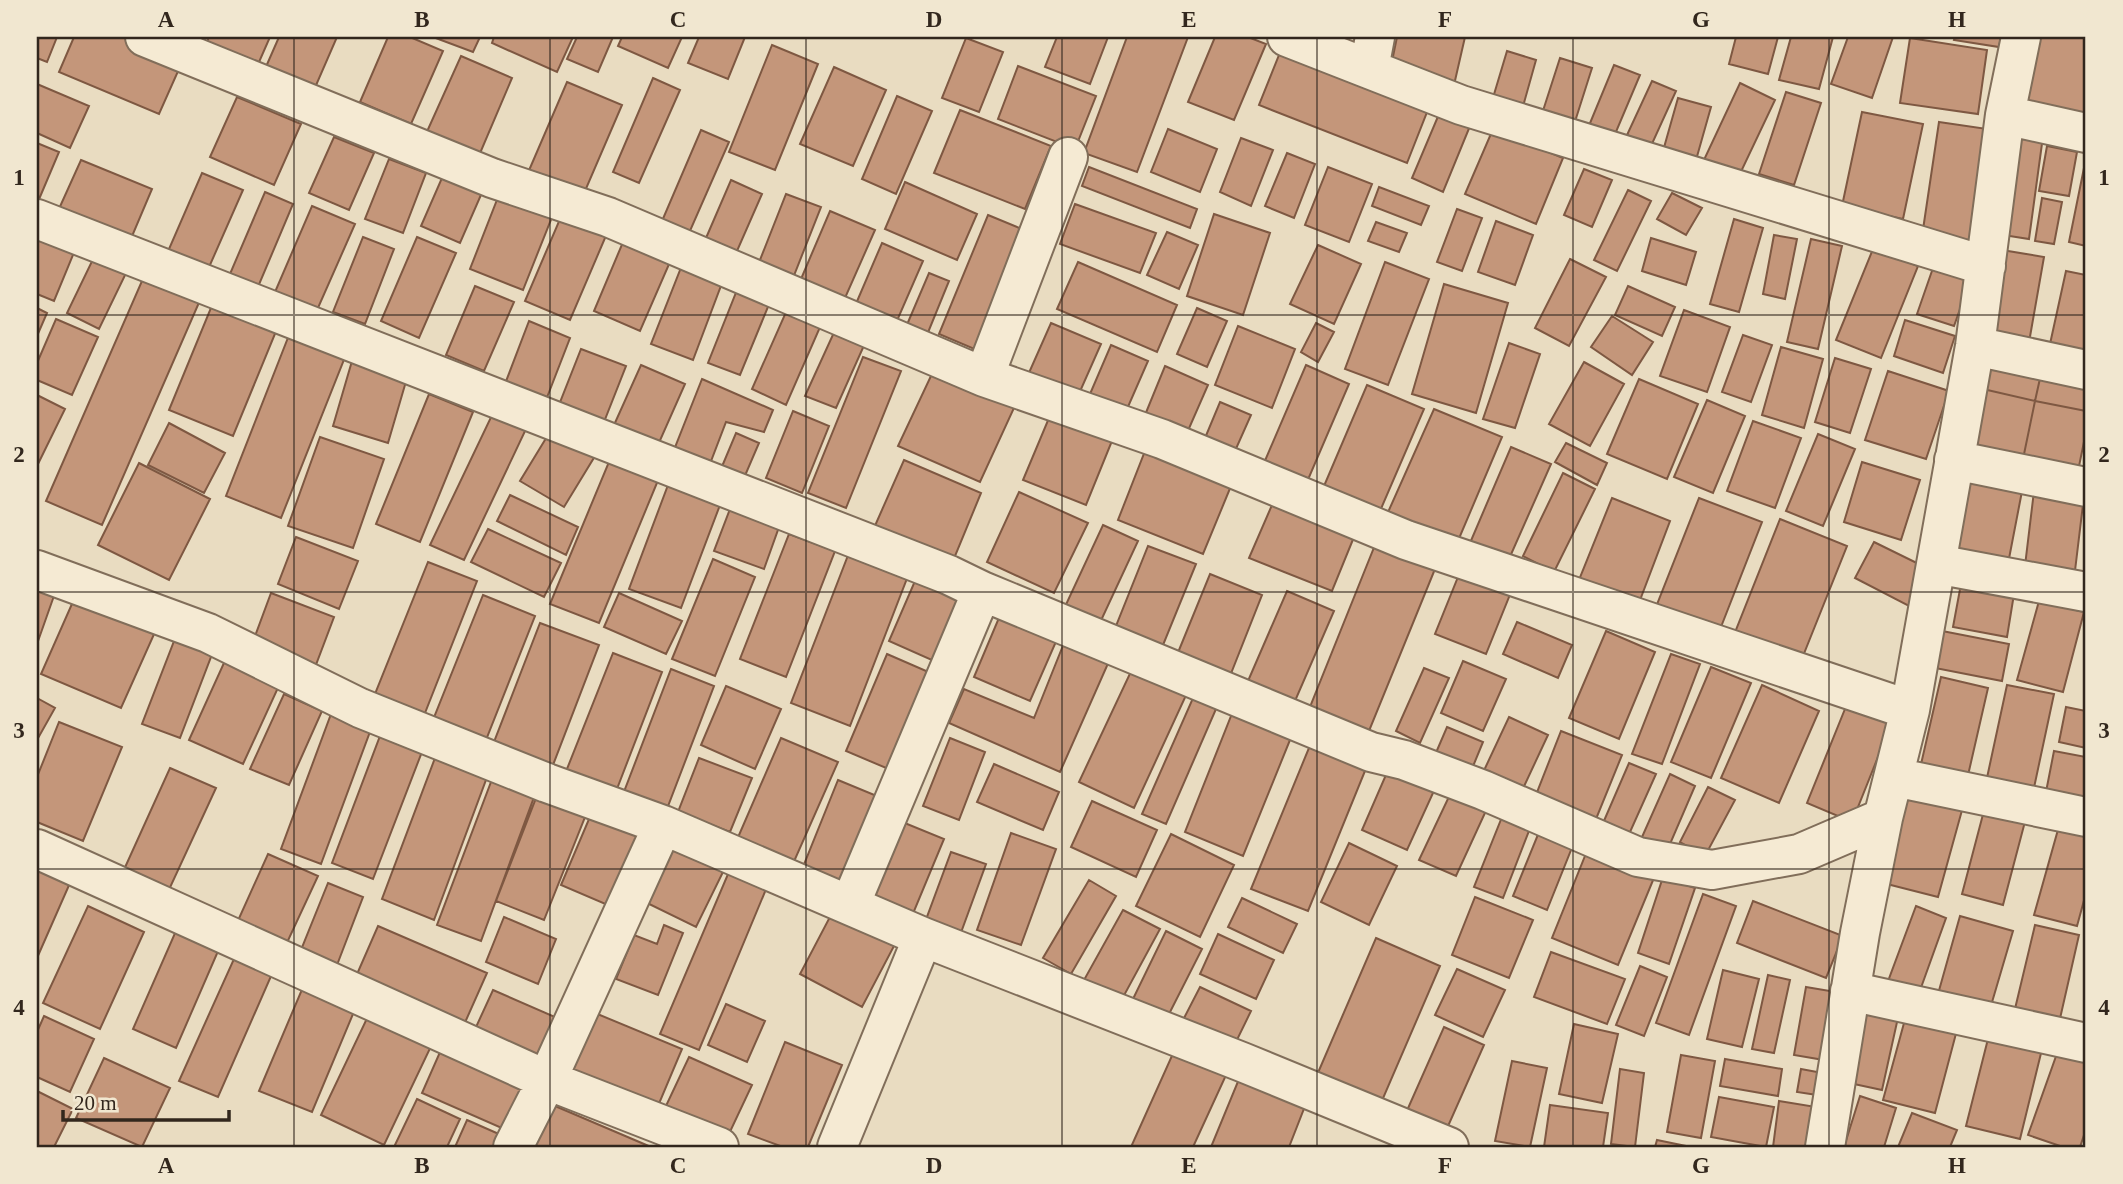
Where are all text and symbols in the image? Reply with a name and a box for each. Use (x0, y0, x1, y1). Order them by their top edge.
text: A (158, 7, 175, 32)
text: B (414, 7, 430, 32)
text: C (670, 7, 686, 32)
text: D (926, 7, 942, 32)
text: E (1181, 7, 1197, 32)
text: F (1438, 7, 1452, 32)
text: G (1692, 7, 1710, 32)
text: H (1948, 7, 1966, 32)
text: 1 (13, 165, 25, 190)
text: 1 (2098, 165, 2110, 190)
text: 2 (13, 442, 25, 467)
text: 2 (2098, 442, 2110, 467)
text: 3 (13, 718, 25, 743)
text: 3 (2098, 718, 2110, 743)
text: 4 (13, 995, 25, 1020)
text: 4 (2098, 995, 2110, 1020)
scale bar (63, 1079, 229, 1123)
text: 20 m (74, 1091, 117, 1115)
text: A (158, 1153, 175, 1178)
text: B (414, 1153, 430, 1178)
text: C (670, 1153, 686, 1178)
text: D (926, 1153, 942, 1178)
text: E (1181, 1153, 1197, 1178)
text: F (1438, 1153, 1452, 1178)
text: G (1692, 1153, 1710, 1178)
text: H (1948, 1153, 1966, 1178)

